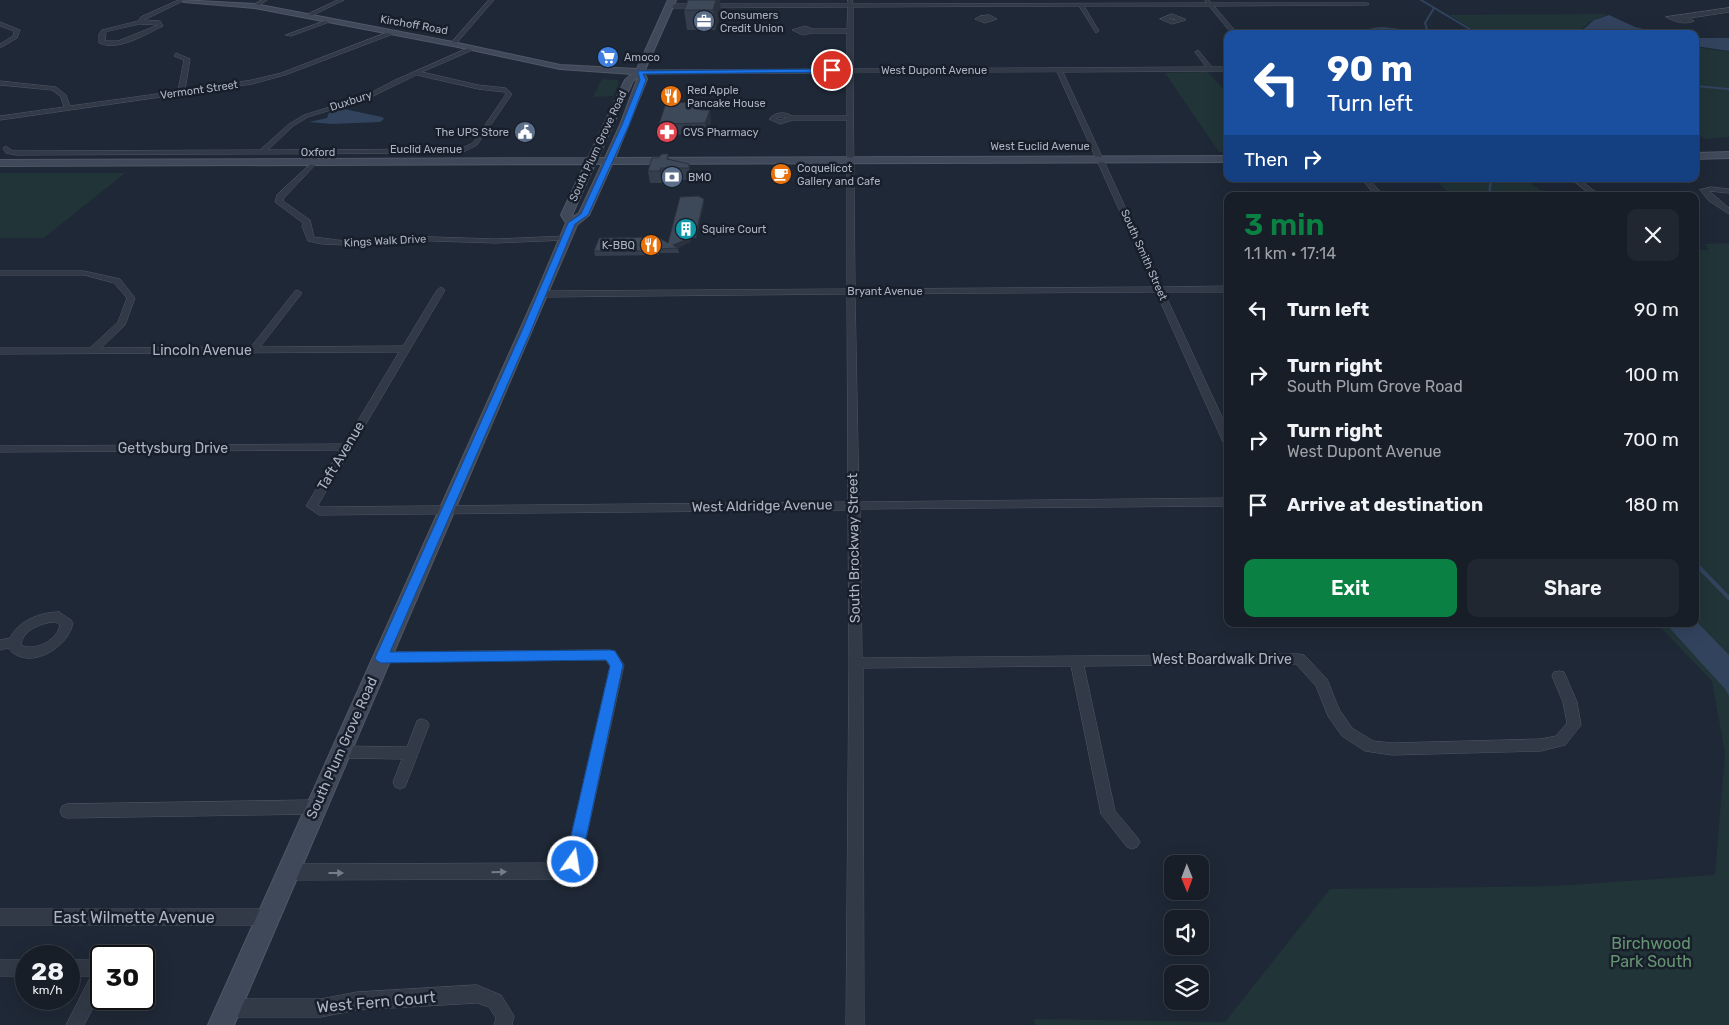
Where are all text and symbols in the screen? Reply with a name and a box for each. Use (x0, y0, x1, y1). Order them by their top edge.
office icon: Consumers Credit Union (692, 9, 716, 33)
place label: Consumers Credit Union (720, 9, 784, 35)
street label: Kirchoff Road (379, 13, 449, 37)
supermarket icon: Amoco (596, 45, 620, 69)
text: 90 m (1327, 48, 1413, 90)
pin (811, 49, 853, 91)
icon: left (1244, 50, 1309, 115)
place label: Amoco (624, 51, 660, 64)
icon: arrive (818, 56, 846, 84)
street label: West Dupont Avenue (881, 64, 987, 77)
street label: Vermont Street (159, 78, 239, 102)
restaurant icon: Red Apple Pancake House (659, 84, 683, 108)
place label: Red Apple Pancake House (687, 84, 766, 110)
street label: Duxbury (328, 88, 374, 114)
street label: South Plum Grove Road (567, 89, 629, 203)
text: Turn left (1327, 90, 1413, 117)
public building icon: The UPS Store (513, 120, 537, 144)
pharmacy icon: CVS Pharmacy (655, 120, 679, 144)
place label: The UPS Store (435, 126, 509, 139)
place label: CVS Pharmacy (683, 126, 758, 139)
street label: West Euclid Avenue (990, 140, 1090, 153)
street label: Euclid Avenue (390, 143, 462, 156)
icon: right (1298, 145, 1326, 173)
street label: Oxford (301, 146, 335, 159)
text: Then (1244, 148, 1288, 171)
cafe icon: Coquelicot Gallery and Cafe (769, 162, 793, 186)
place label: Coquelicot Gallery and Cafe (797, 162, 880, 188)
bank icon: BMO (660, 165, 684, 189)
place label: BMO (688, 171, 712, 184)
street label: South Smith Street (1118, 207, 1170, 303)
text: 3 min (1244, 207, 1324, 243)
button: close (1627, 209, 1679, 261)
building icon: Squire Court (674, 217, 698, 241)
place label: Squire Court (702, 223, 767, 236)
street label: Kings Walk Drive (343, 232, 427, 250)
restaurant icon: K-BBQ (639, 233, 663, 257)
place label: K-BBQ (602, 239, 635, 252)
text: 1.1 km · 17:14 (1244, 244, 1336, 263)
street label: Bryant Avenue (847, 285, 923, 298)
icon: left (1244, 296, 1272, 324)
text: Turn left (1287, 298, 1369, 321)
text: 90 m (1634, 298, 1679, 321)
street label: Lincoln Avenue (152, 342, 252, 359)
text: Turn right (1287, 354, 1382, 377)
icon: right (1244, 361, 1272, 389)
text: 100 m (1625, 363, 1679, 386)
text: South Plum Grove Road (1287, 377, 1463, 396)
street label: Taft Avenue (314, 418, 368, 494)
text: Turn right (1287, 419, 1382, 442)
icon: right (1244, 426, 1272, 454)
text: 700 m (1624, 428, 1679, 451)
street label: Gettysburg Drive (118, 440, 228, 457)
text: West Dupont Avenue (1287, 442, 1442, 461)
street label: South Brockway Street (844, 472, 864, 623)
icon: arrive (1244, 491, 1272, 519)
text: Arrive at destination (1287, 493, 1483, 516)
text: 180 m (1625, 493, 1679, 516)
street label: West Aldridge Avenue (691, 496, 833, 516)
button: Exit (1244, 559, 1457, 617)
button: Share (1467, 559, 1679, 617)
street label: West Boardwalk Drive (1152, 651, 1292, 668)
street label: South Plum Grove Road (303, 674, 381, 822)
position arrow (546, 835, 598, 887)
north arrow (1164, 855, 1209, 900)
map controls (1164, 855, 1209, 1010)
one-way arrow (491, 868, 507, 876)
one-way arrow (329, 869, 345, 877)
street label: East Wilmette Avenue (53, 908, 215, 927)
button: sound (1164, 910, 1209, 955)
park label: Birchwood Park South (1610, 934, 1692, 971)
speed limit sign: 30 (90, 945, 155, 1010)
text: 28 (31, 957, 64, 986)
button: layers (1164, 965, 1209, 1010)
text: km/h (33, 983, 62, 997)
street label: West Fern Court (316, 987, 436, 1017)

